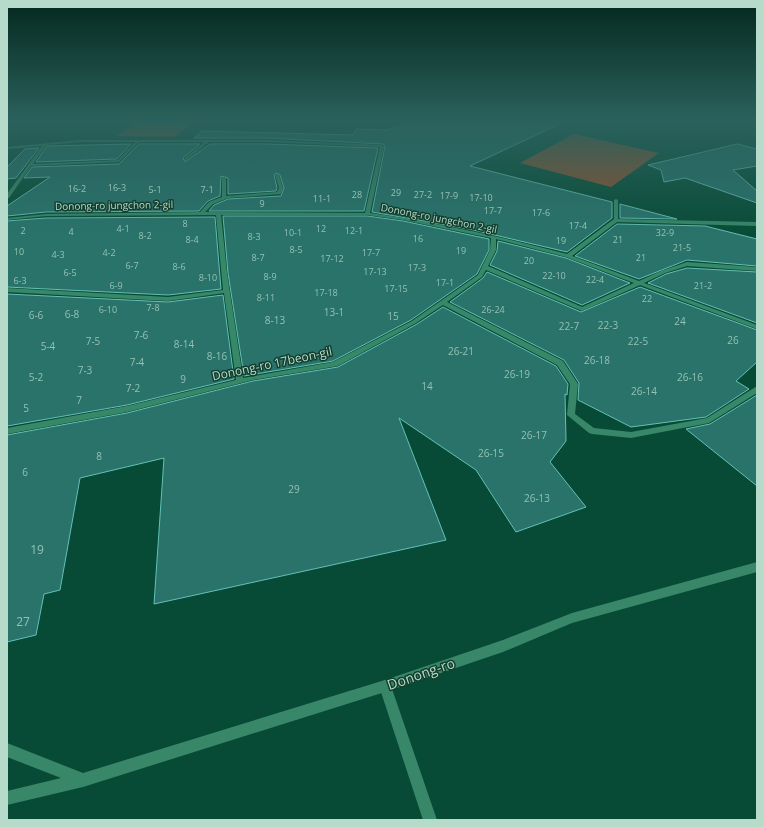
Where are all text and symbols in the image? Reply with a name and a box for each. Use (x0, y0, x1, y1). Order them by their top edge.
house number: 16-3 (108, 181, 126, 194)
house number: 16-2 (68, 182, 86, 195)
house number: 5-1 (148, 183, 162, 196)
house number: 7-1 (200, 183, 214, 196)
house number: 29 (391, 186, 401, 199)
house number: 28 (352, 188, 362, 201)
house number: 27-2 (414, 188, 432, 201)
house number: 17-9 (440, 189, 458, 202)
house number: 17-10 (469, 191, 493, 204)
house number: 11-1 (313, 192, 331, 205)
street label: Donong-ro jungchon 2-gil (55, 197, 173, 213)
house number: 9 (259, 197, 265, 210)
street label: Donong-ro jungchon 2-gil (380, 200, 498, 236)
house number: 17-7 (484, 204, 502, 217)
house number: 17-6 (532, 206, 550, 219)
house number: 8 (182, 217, 188, 230)
house number: 17-4 (569, 219, 587, 232)
house number: 4-1 (116, 222, 130, 235)
house number: 12 (316, 222, 326, 235)
house number: 2 (20, 224, 26, 237)
house number: 12-1 (345, 224, 363, 237)
house number: 4 (68, 225, 74, 238)
house number: 10-1 (284, 226, 302, 239)
house number: 32-9 (656, 226, 674, 239)
house number: 8-2 (138, 229, 152, 242)
house number: 8-3 (247, 230, 261, 243)
house number: 16 (413, 232, 423, 245)
house number: 8-4 (185, 233, 199, 246)
house number: 21 (613, 233, 623, 246)
house number: 19 (556, 234, 566, 247)
house number: 21-5 (673, 241, 691, 254)
house number: 8-5 (289, 243, 303, 256)
house number: 19 (456, 244, 466, 257)
house number: 10 (14, 245, 24, 258)
house number: 4-2 (102, 246, 116, 259)
house number: 17-7 (362, 246, 380, 259)
house number: 4-3 (51, 248, 65, 261)
house number: 8-7 (251, 251, 265, 264)
house number: 21 (636, 251, 646, 264)
house number: 17-12 (320, 252, 344, 265)
house number: 20 (524, 254, 534, 267)
house number: 6-7 (125, 259, 139, 272)
house number: 8-6 (172, 260, 186, 273)
house number: 17-3 (408, 261, 426, 274)
house number: 17-13 (363, 265, 387, 278)
house number: 6-5 (63, 266, 77, 279)
house number: 22-10 (542, 269, 566, 282)
house number: 8-9 (263, 270, 277, 283)
house number: 8-10 (199, 271, 217, 284)
house number: 22-4 (586, 273, 604, 286)
house number: 6-3 (13, 274, 27, 287)
house number: 17-1 (436, 276, 454, 289)
house number: 6-9 (109, 279, 123, 292)
house number: 21-2 (694, 279, 712, 292)
house number: 17-15 (384, 282, 408, 295)
house number: 17-18 (314, 286, 338, 299)
house number: 8-11 (257, 291, 275, 304)
house number: 22 (642, 292, 652, 305)
house number: 7-8 (146, 301, 160, 314)
house number: 6-10 (99, 303, 117, 316)
house number: 26-24 (481, 303, 505, 316)
house number: 13-1 (324, 305, 344, 319)
house number: 6-8 (65, 307, 80, 321)
house number: 6-6 (29, 308, 44, 322)
house number: 15 (387, 309, 399, 323)
house number: 8-13 (265, 313, 285, 327)
house number: 24 (674, 314, 686, 328)
house number: 22-3 (598, 318, 618, 332)
house number: 22-7 (559, 319, 579, 333)
house number: 7-6 (134, 328, 149, 342)
house number: 26 (727, 333, 739, 347)
house number: 7-5 (86, 334, 101, 348)
house number: 22-5 (628, 334, 648, 348)
house number: 8-14 (174, 337, 194, 351)
house number: 5-4 (41, 339, 56, 353)
street label: Donong-ro 17beon-gil (210, 342, 333, 385)
house number: 26-21 (448, 344, 474, 358)
house number: 8-16 (207, 349, 227, 363)
house number: 26-18 (584, 353, 610, 367)
house number: 7-4 (130, 355, 145, 369)
house number: 7-3 (78, 363, 93, 377)
house number: 26-19 (504, 367, 530, 381)
house number: 5-2 (29, 370, 44, 384)
house number: 26-16 (677, 370, 703, 384)
house number: 9 (180, 372, 186, 386)
house number: 14 (421, 379, 433, 393)
house number: 7-2 (126, 381, 141, 395)
house number: 26-14 (631, 384, 657, 398)
house number: 7 (76, 393, 82, 407)
house number: 5 (23, 401, 29, 415)
house number: 26-17 (521, 428, 547, 442)
house number: 26-15 (478, 446, 504, 460)
house number: 8 (96, 449, 102, 463)
house number: 6 (22, 465, 28, 479)
house number: 29 (288, 482, 300, 496)
house number: 26-13 (524, 491, 550, 505)
house number: 19 (30, 541, 44, 558)
house number: 27 (16, 613, 30, 630)
street label: Donong-ro (384, 653, 457, 694)

